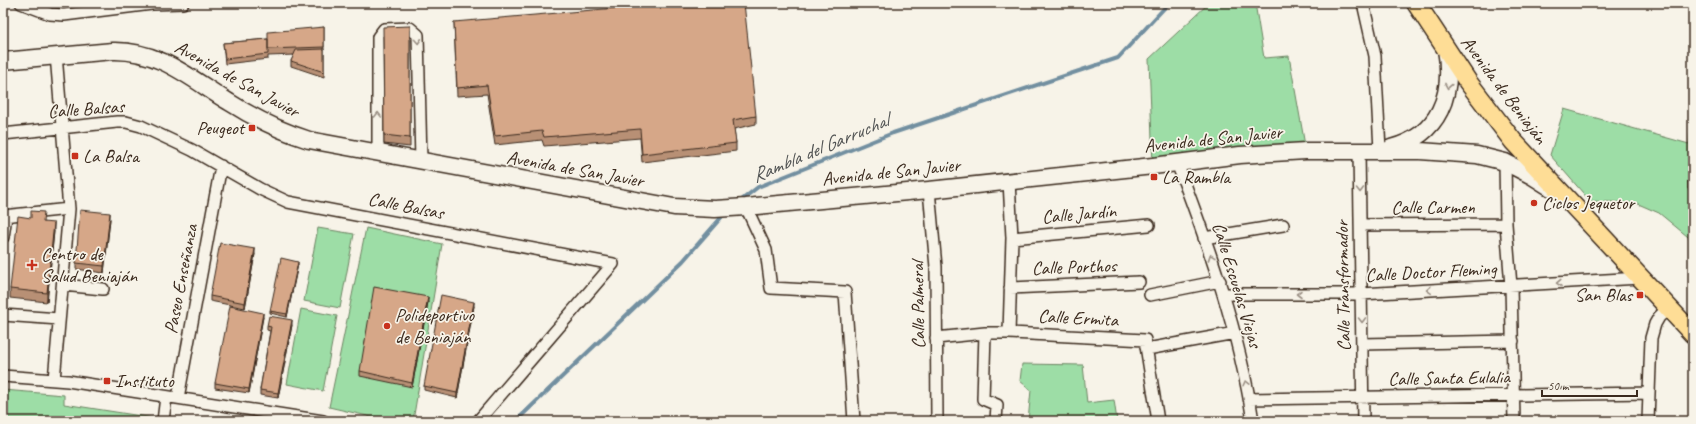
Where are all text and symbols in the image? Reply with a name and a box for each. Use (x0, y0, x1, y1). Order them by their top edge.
street label: Avenida de Beniaján (1456, 31, 1553, 149)
street label: Avenida de San Javier (171, 35, 305, 124)
one-way arrow (414, 38, 422, 44)
one-way arrow (1444, 83, 1452, 89)
street label: Calle Balsas (47, 94, 126, 124)
water label: Rambla del Garruchal (748, 105, 898, 188)
one-way arrow (374, 112, 382, 118)
place label: Peugeot (196, 116, 246, 140)
street label: Avenida de San Javier (1143, 120, 1285, 158)
marker: Peugeot (247, 123, 257, 133)
place label: La Balsa (83, 144, 141, 168)
street label: Avenida de San Javier (505, 145, 647, 193)
marker: La Balsa (70, 151, 80, 161)
street label: Avenida de San Javier (821, 153, 963, 191)
place label: La Rambla (1162, 165, 1232, 189)
marker: La Rambla (1149, 172, 1159, 182)
street label: Calle Balsas (366, 187, 447, 225)
one-way arrow (1355, 187, 1364, 193)
place label: Ciclos Jequetor (1542, 191, 1636, 215)
street label: Calle Carmen (1391, 195, 1475, 219)
marker: Ciclos Jequetor (1529, 198, 1539, 208)
street label: Calle Jardín (1041, 199, 1118, 229)
street label: Calle Transformador (1330, 218, 1356, 352)
street label: Calle Escuelas Viejas (1207, 219, 1268, 352)
street label: Paseo Enseñanza (159, 221, 204, 336)
place label: Centro de Salud Beniaján (41, 242, 137, 288)
street label: Calle Porthos (1031, 253, 1118, 280)
one-way arrow (1208, 254, 1216, 261)
street label: Calle Palmeral (905, 257, 931, 349)
street label: Calle Doctor Fleming (1365, 257, 1498, 287)
marker: Centro de Salud Beniaján (26, 259, 38, 271)
one-way arrow (1556, 278, 1562, 287)
place label: San Blas (1574, 283, 1634, 307)
one-way arrow (1426, 285, 1432, 294)
one-way arrow (1296, 290, 1302, 298)
marker: San Blas (1635, 290, 1645, 300)
place label: Polideportivo de Beniaján (395, 303, 475, 349)
street label: Calle Ermita (1037, 304, 1120, 332)
one-way arrow (1358, 317, 1366, 323)
marker: Polideportivo de Beniaján (382, 321, 392, 331)
street label: Calle Santa Eulalia (1388, 365, 1511, 391)
place label: Instituto (115, 369, 175, 393)
scale bar (1542, 372, 1637, 398)
marker: Instituto (102, 376, 112, 386)
text: 50 m (1548, 378, 1570, 394)
one-way arrow (1243, 379, 1251, 386)

